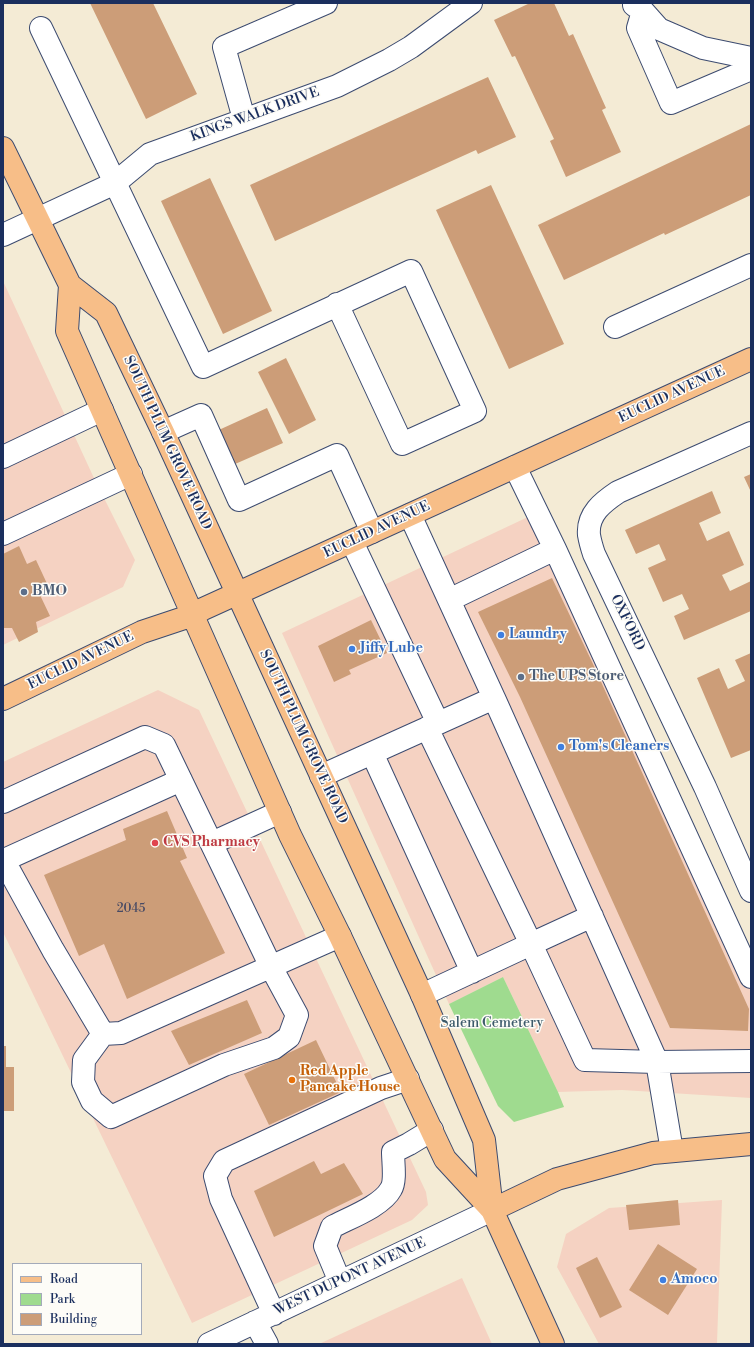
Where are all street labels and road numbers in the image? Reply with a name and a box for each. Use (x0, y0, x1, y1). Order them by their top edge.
street label: KINGS WALK DRIVE (188, 84, 322, 146)
street label: SOUTH PLUM GROVE ROAD (119, 353, 215, 533)
street label: EUCLID AVENUE (616, 363, 728, 427)
street label: EUCLID AVENUE (321, 498, 433, 562)
street label: OXFORD (606, 592, 648, 654)
street label: EUCLID AVENUE (25, 628, 137, 694)
street label: SOUTH PLUM GROVE ROAD (255, 647, 351, 827)
street label: WEST DUPONT AVENUE (271, 1234, 429, 1320)

